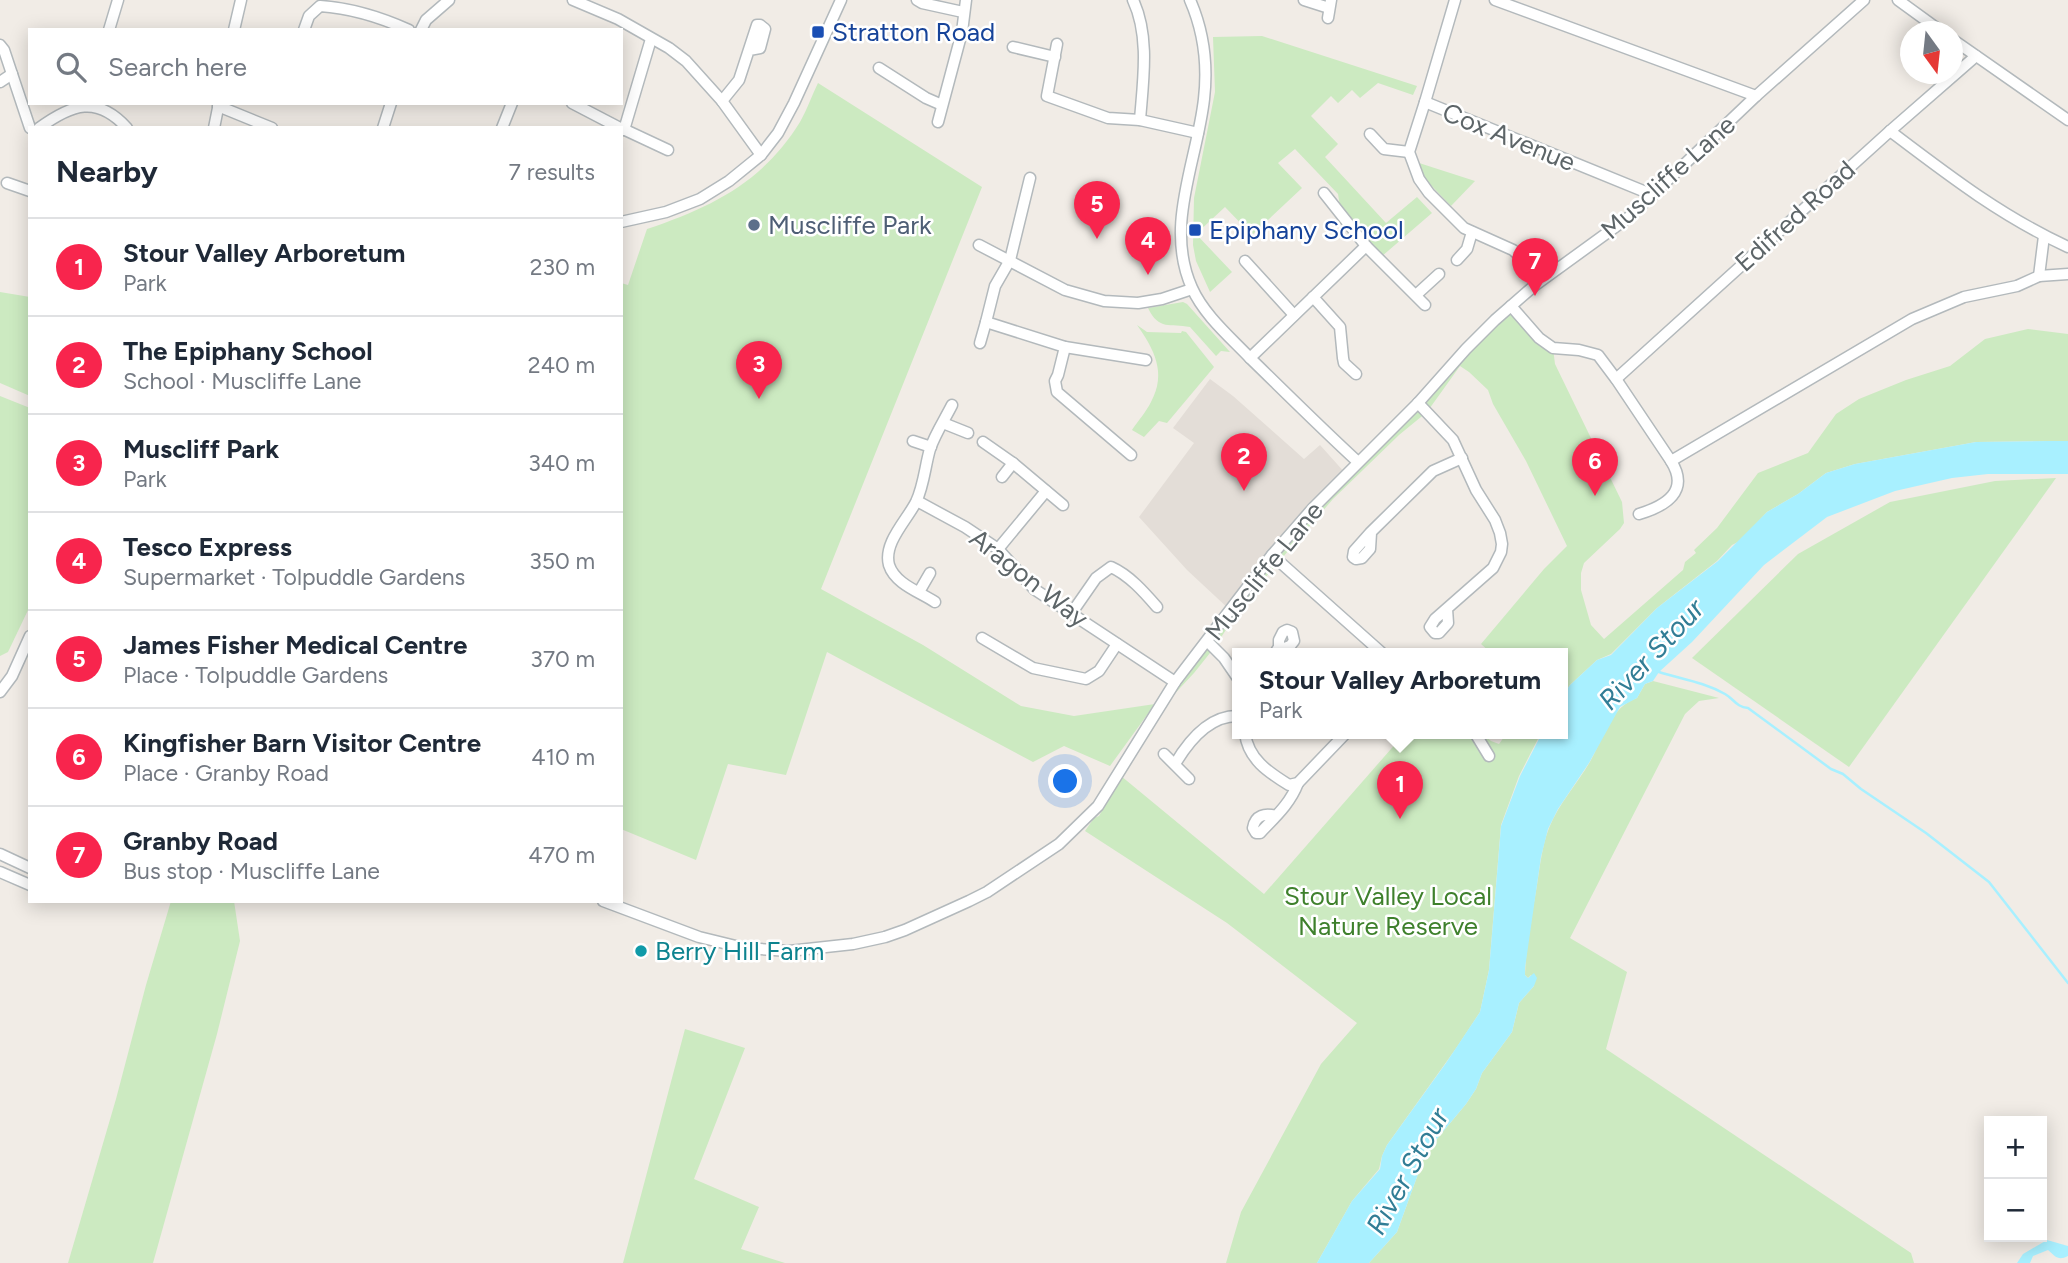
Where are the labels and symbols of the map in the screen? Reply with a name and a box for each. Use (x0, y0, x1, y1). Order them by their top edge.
place label: Stratton Road (832, 16, 995, 48)
north arrow (1900, 21, 1963, 84)
marker: Stratton Road (810, 24, 826, 40)
street label: Cox Avenue (1438, 96, 1580, 178)
street label: Muscliffe Lane (1594, 108, 1742, 246)
street label: Edifred Road (1728, 154, 1862, 278)
pin: 5 (1074, 181, 1120, 239)
place label: Muscliffe Park (768, 209, 932, 241)
place label: Epiphany School (1209, 214, 1404, 246)
marker: Muscliffe Park (746, 217, 762, 233)
pin: 4 (1125, 217, 1171, 275)
marker: Epiphany School (1187, 222, 1203, 238)
pin: 7 (1512, 238, 1558, 296)
pin: 3 (736, 341, 782, 399)
pin: 2 (1221, 433, 1267, 491)
pin: 6 (1572, 438, 1618, 496)
street label: Muscliffe Lane (1198, 495, 1330, 647)
street label: Aragon Way (963, 522, 1095, 634)
water label: River Stour (1591, 590, 1712, 717)
pin: 1 (1377, 761, 1423, 819)
your location (1048, 764, 1082, 798)
park label: Stour Valley Local Nature Reserve (1284, 880, 1492, 942)
place label: Berry Hill Farm (655, 935, 824, 967)
marker: Berry Hill Farm (633, 943, 649, 959)
water label: River Stour (1358, 1100, 1456, 1240)

